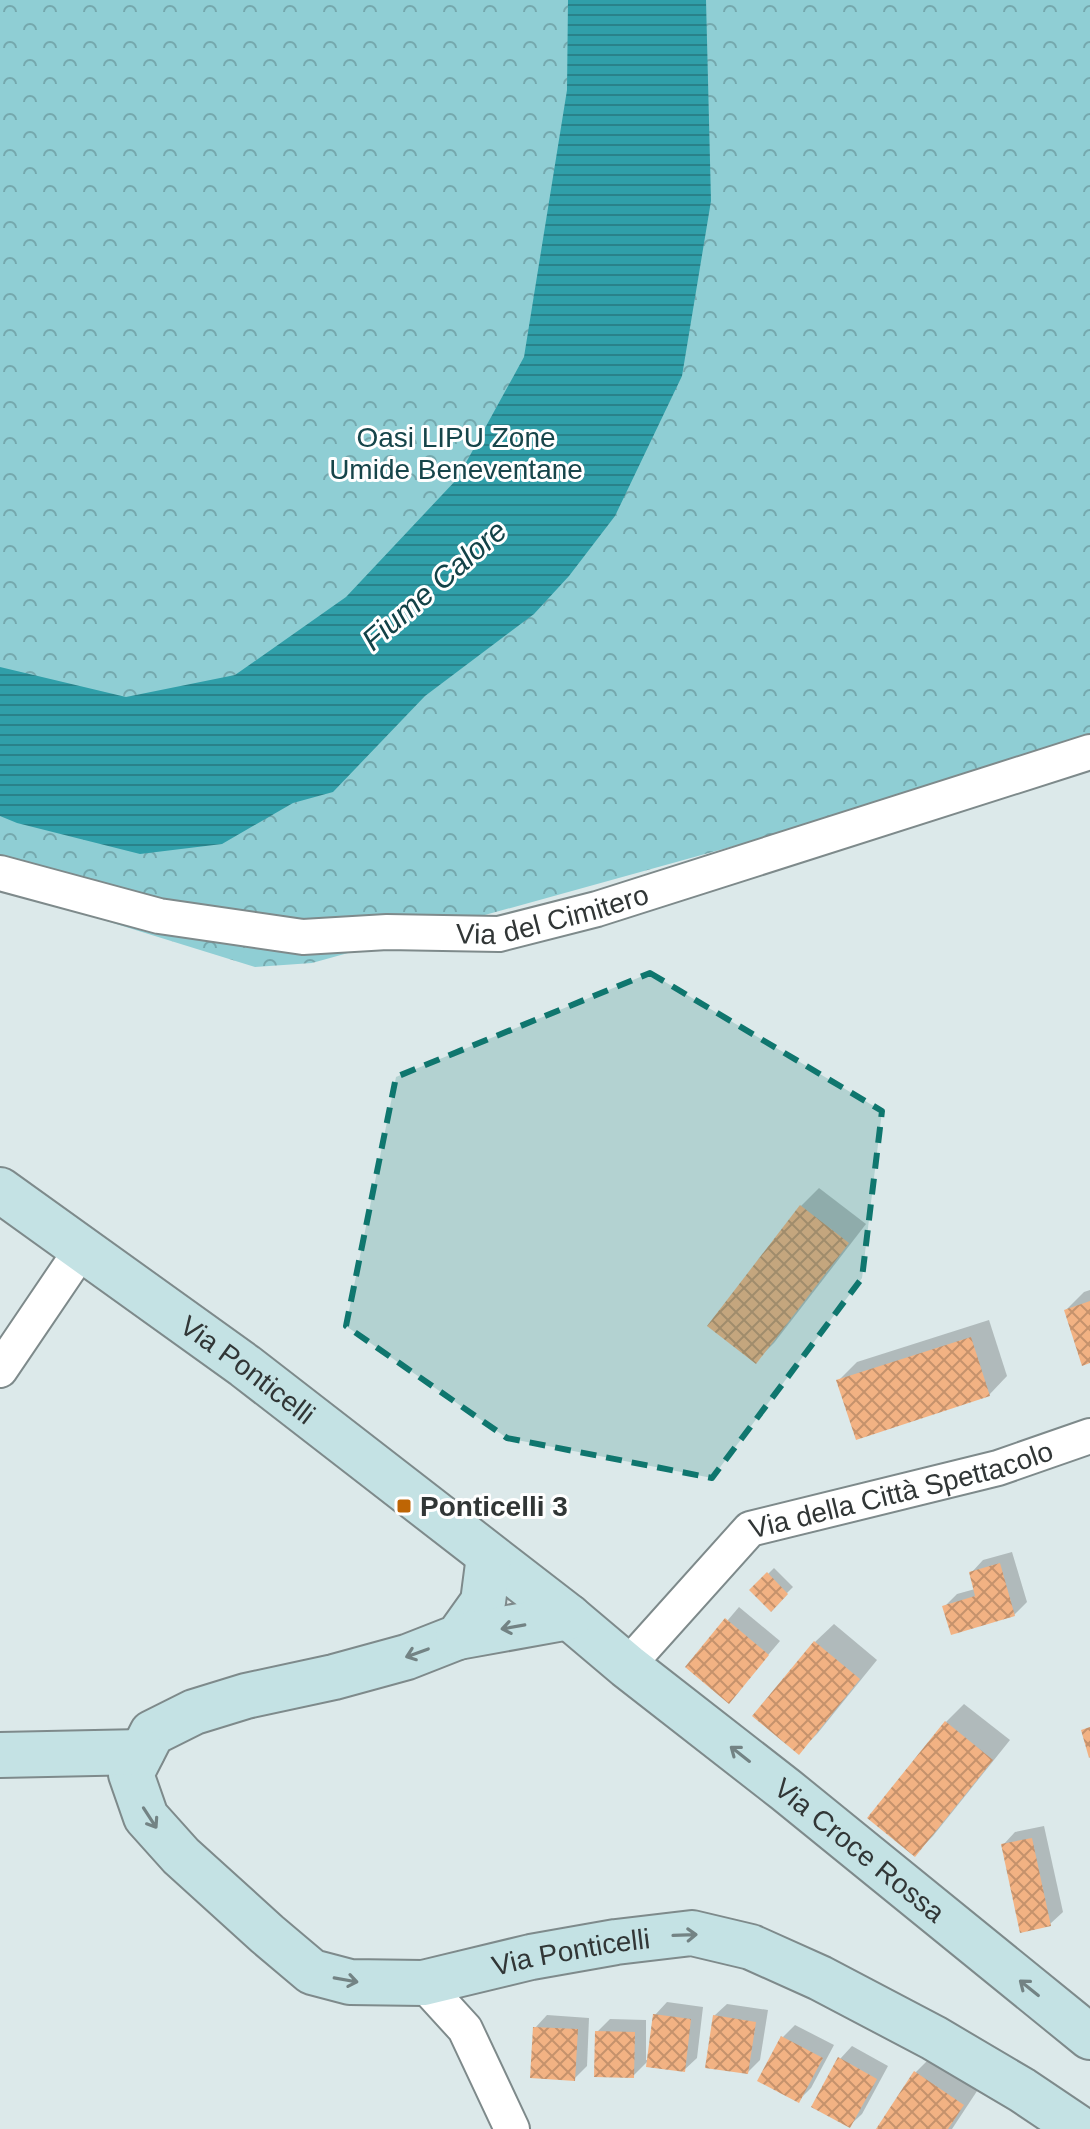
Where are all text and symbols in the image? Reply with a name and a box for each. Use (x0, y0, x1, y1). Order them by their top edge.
park label: Oasi LIPU Zone Umide Beneventane (329, 422, 583, 485)
water label: Fiume Calore (355, 513, 513, 657)
street label: Via del Cimitero (456, 878, 652, 950)
street label: Via Ponticelli (175, 1309, 321, 1430)
street label: Via della Città Spettacolo (746, 1435, 1057, 1544)
place label: Ponticelli 3 (420, 1491, 568, 1522)
marker: Ponticelli 3 (395, 1497, 413, 1515)
one-way arrow (501, 1620, 527, 1635)
one-way arrow (405, 1647, 429, 1661)
one-way arrow (730, 1746, 751, 1763)
street label: Via Croce Rossa (769, 1772, 951, 1928)
one-way arrow (141, 1806, 158, 1828)
street label: Via Ponticelli (489, 1923, 652, 1981)
one-way arrow (671, 1927, 698, 1942)
one-way arrow (333, 1973, 358, 1988)
one-way arrow (1020, 1979, 1040, 1997)

